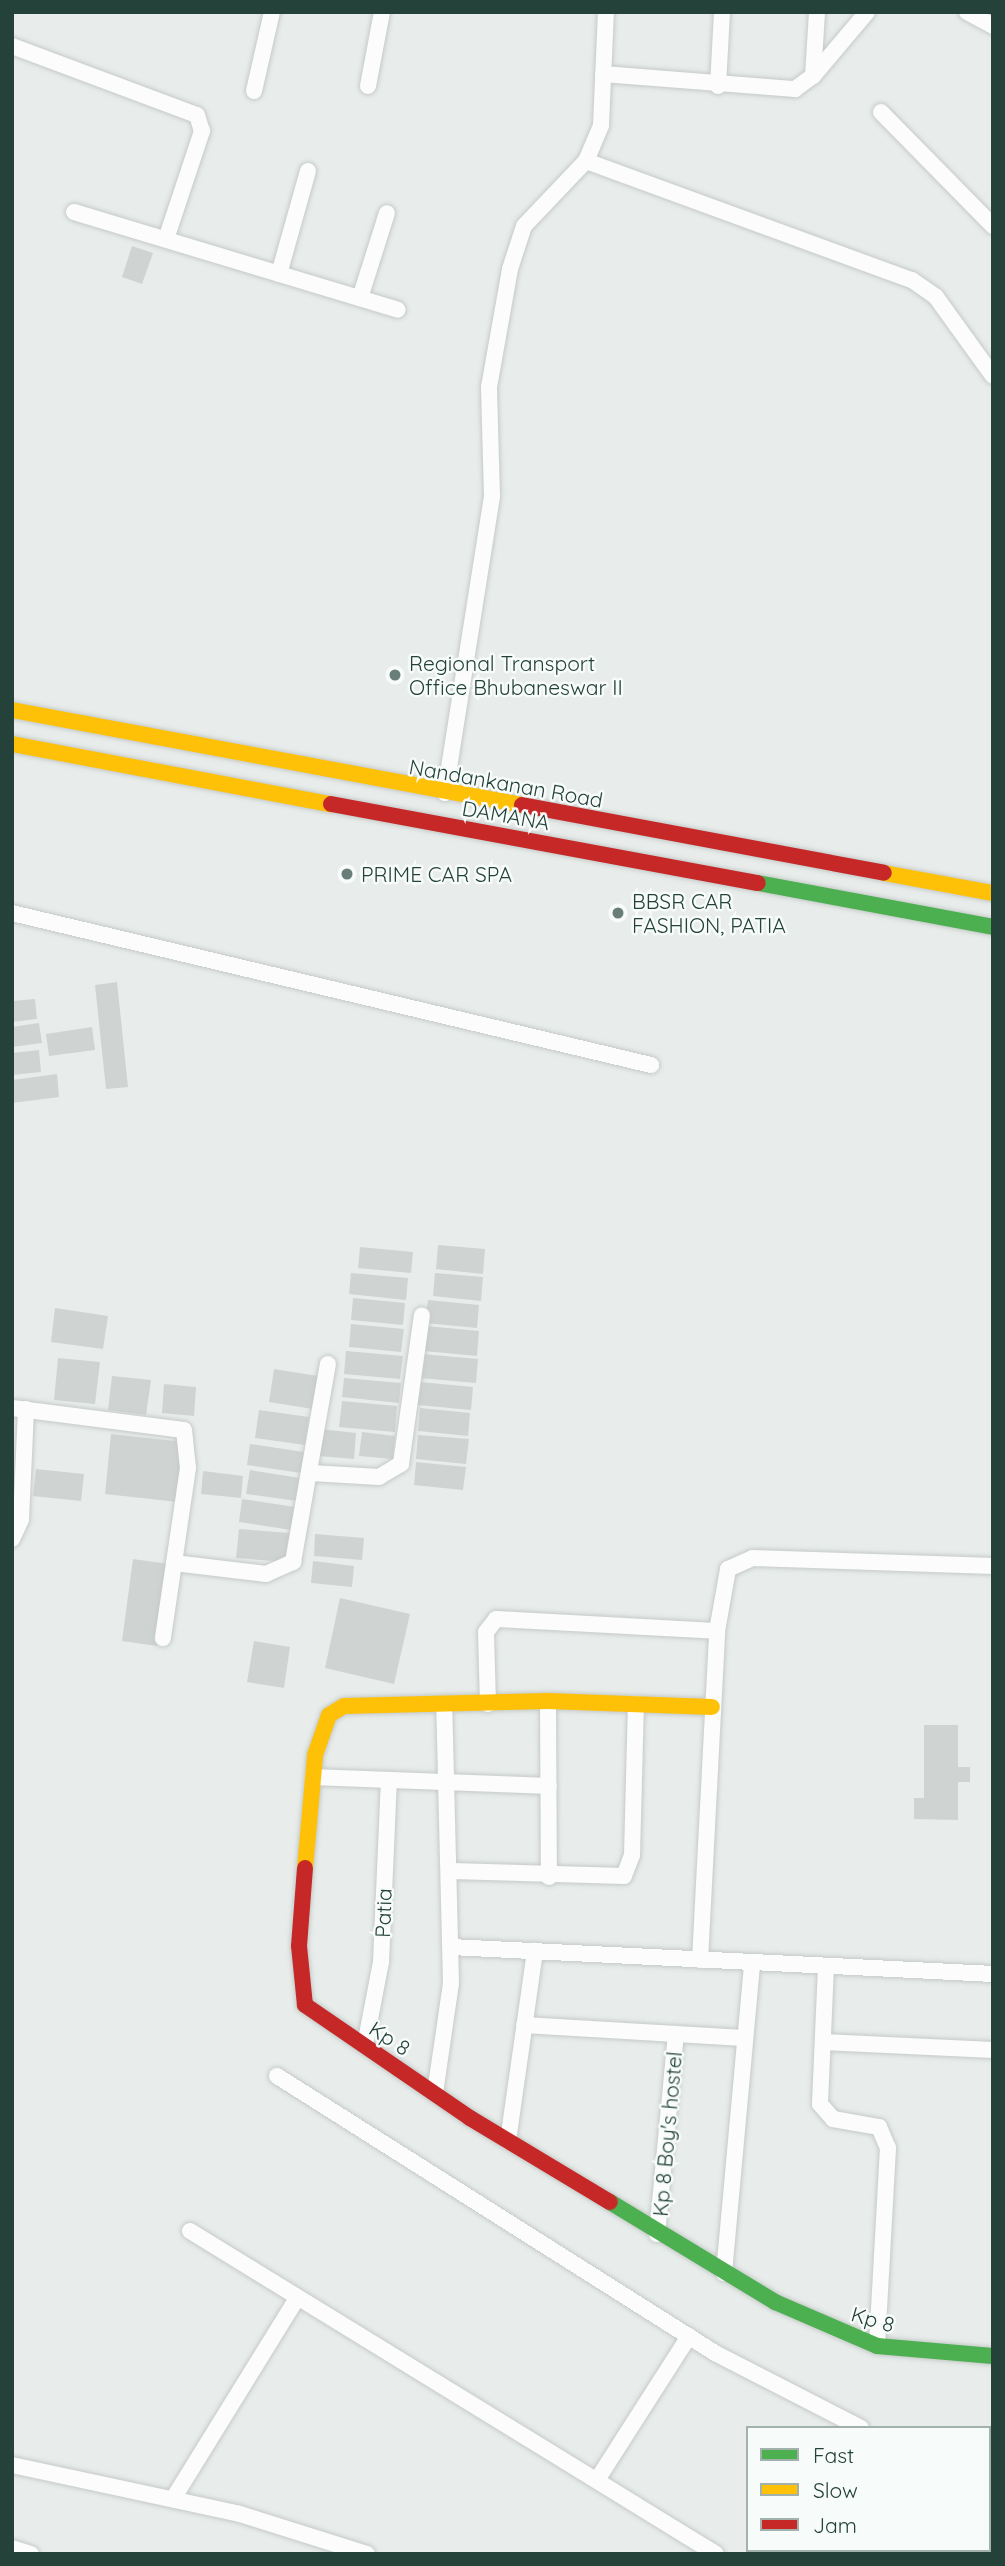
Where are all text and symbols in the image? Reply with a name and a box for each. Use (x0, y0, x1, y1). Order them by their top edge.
place label: Regional Transport Office Bhubaneswar II (409, 650, 623, 700)
marker: Regional Transport Office Bhubaneswar II (387, 667, 403, 683)
street label: Nandankanan Road (407, 754, 605, 812)
street label: DAMANA (460, 795, 552, 835)
place label: PRIME CAR SPA (361, 861, 512, 887)
marker: PRIME CAR SPA (339, 866, 355, 882)
place label: BBSR CAR FASHION, PATIA (632, 888, 786, 938)
marker: BBSR CAR FASHION, PATIA (610, 905, 626, 921)
street label: Patia (370, 1888, 396, 1938)
street label: Kp 8 (365, 2016, 415, 2060)
street label: Kp 8 Boy's hostel (647, 2050, 687, 2218)
street label: Kp 8 (848, 2301, 898, 2337)
legend (746, 2426, 991, 2552)
text: Fast (813, 2442, 854, 2468)
text: Slow (813, 2477, 858, 2503)
text: Jam (813, 2512, 857, 2538)

